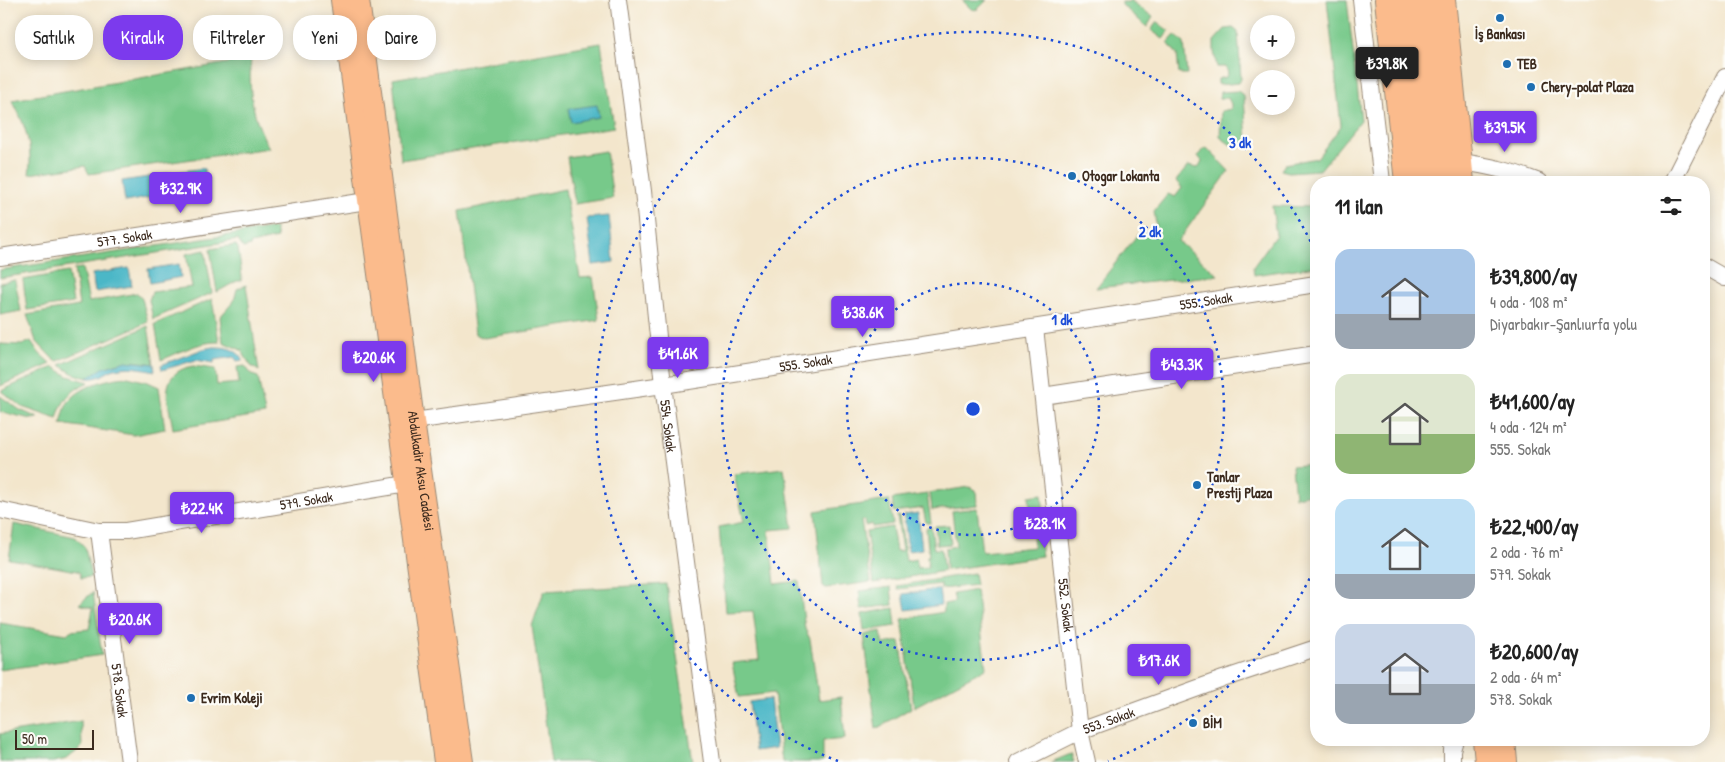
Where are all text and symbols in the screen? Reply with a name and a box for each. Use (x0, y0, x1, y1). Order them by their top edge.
marker: İş Bankası (1494, 12, 1506, 24)
chip: Satılık (15, 15, 93, 60)
chip: Kiralık (103, 15, 183, 60)
chip: Filtreler (193, 15, 283, 60)
chip: Yeni (293, 15, 357, 60)
chip: Daire (367, 15, 436, 60)
map controls (1250, 15, 1295, 115)
button: + (1250, 15, 1295, 60)
place label: İş Bankası (1475, 24, 1525, 43)
pin: ₺39.8K (1346, 46, 1428, 89)
text: ₺39.8K (1367, 52, 1407, 74)
place label: TEB (1516, 54, 1537, 73)
marker: TEB (1501, 58, 1513, 70)
button: − (1250, 70, 1295, 115)
place label: Chery-polat Plaza (1541, 77, 1634, 98)
marker: Chery-polat Plaza (1525, 81, 1537, 93)
pin: ₺39.5K (1464, 110, 1546, 153)
text: ₺39.5K (1485, 116, 1525, 138)
text: 3 dk (1229, 132, 1252, 153)
place label: Otogar Lokanta (1082, 166, 1160, 187)
marker: Otogar Lokanta (1066, 170, 1078, 182)
pin: ₺32.9K (140, 172, 222, 214)
text: ₺32.9K (160, 177, 202, 199)
text: 11 ilan (1335, 192, 1383, 221)
icon: filters (1657, 192, 1685, 220)
text: 2 dk (1139, 221, 1162, 242)
street label: 577. Sokak (96, 224, 153, 251)
text: ₺39,800/ay (1490, 262, 1577, 291)
icon: home (1375, 269, 1435, 329)
street label: 555. Sokak (1178, 287, 1234, 314)
text: 4 oda · 108 m² (1490, 291, 1567, 313)
pin: ₺38.6K (822, 296, 904, 338)
text: ₺38.6K (842, 301, 884, 323)
text: 1 dk (1052, 309, 1073, 330)
text: Diyarbakır-Şanlıurfa yolu (1490, 313, 1637, 335)
pin: ₺41.6K (637, 336, 719, 379)
pin: ₺20.6K (333, 340, 415, 383)
text: ₺41.6K (658, 342, 698, 364)
text: ₺20.6K (353, 346, 395, 368)
pin: ₺43.3K (1141, 348, 1223, 390)
street label: 555. Sokak (778, 349, 834, 376)
text: ₺43.3K (1161, 353, 1203, 375)
text: ₺41,600/ay (1490, 387, 1575, 416)
icon: home (1375, 394, 1435, 454)
street label: 554. Sokak (656, 399, 682, 453)
centre of rings (964, 400, 982, 418)
street label: Abdulkadir Aksu Caddesi (404, 410, 440, 532)
text: 4 oda · 124 m² (1490, 416, 1567, 438)
text: 555. Sokak (1490, 438, 1551, 460)
place label: Tanlar Prestij Plaza (1206, 467, 1272, 503)
marker: Tanlar Prestij Plaza (1191, 479, 1203, 491)
street label: 579. Sokak (278, 486, 334, 514)
pin: ₺22.4K (161, 492, 243, 534)
text: ₺22.4K (181, 497, 223, 519)
pin: ₺28.1K (1004, 506, 1086, 549)
text: ₺28.1K (1024, 512, 1066, 534)
text: ₺22,400/ay (1490, 512, 1579, 541)
icon: home (1375, 519, 1435, 579)
text: 2 oda · 76 m² (1490, 541, 1563, 563)
text: 579. Sokak (1490, 563, 1551, 585)
street label: 552. Sokak (1054, 577, 1079, 633)
pin: ₺20.6K (89, 602, 171, 645)
text: ₺20.6K (109, 608, 151, 630)
text: ₺20,600/ay (1490, 637, 1579, 666)
pin: ₺17.6K (1118, 644, 1200, 686)
icon: home (1375, 644, 1435, 704)
text: ₺17.6K (1138, 649, 1180, 671)
street label: 578. Sokak (107, 662, 133, 719)
text: 2 oda · 64 m² (1490, 666, 1561, 688)
place label: Evrim Koleji (201, 688, 263, 708)
text: 578. Sokak (1490, 688, 1552, 710)
marker: Evrim Koleji (185, 692, 197, 704)
street label: 553. Sokak (1080, 702, 1137, 738)
place label: BİM (1203, 713, 1222, 732)
marker: BİM (1187, 717, 1199, 729)
scale bar (15, 727, 94, 750)
text: 50 m (22, 729, 47, 748)

